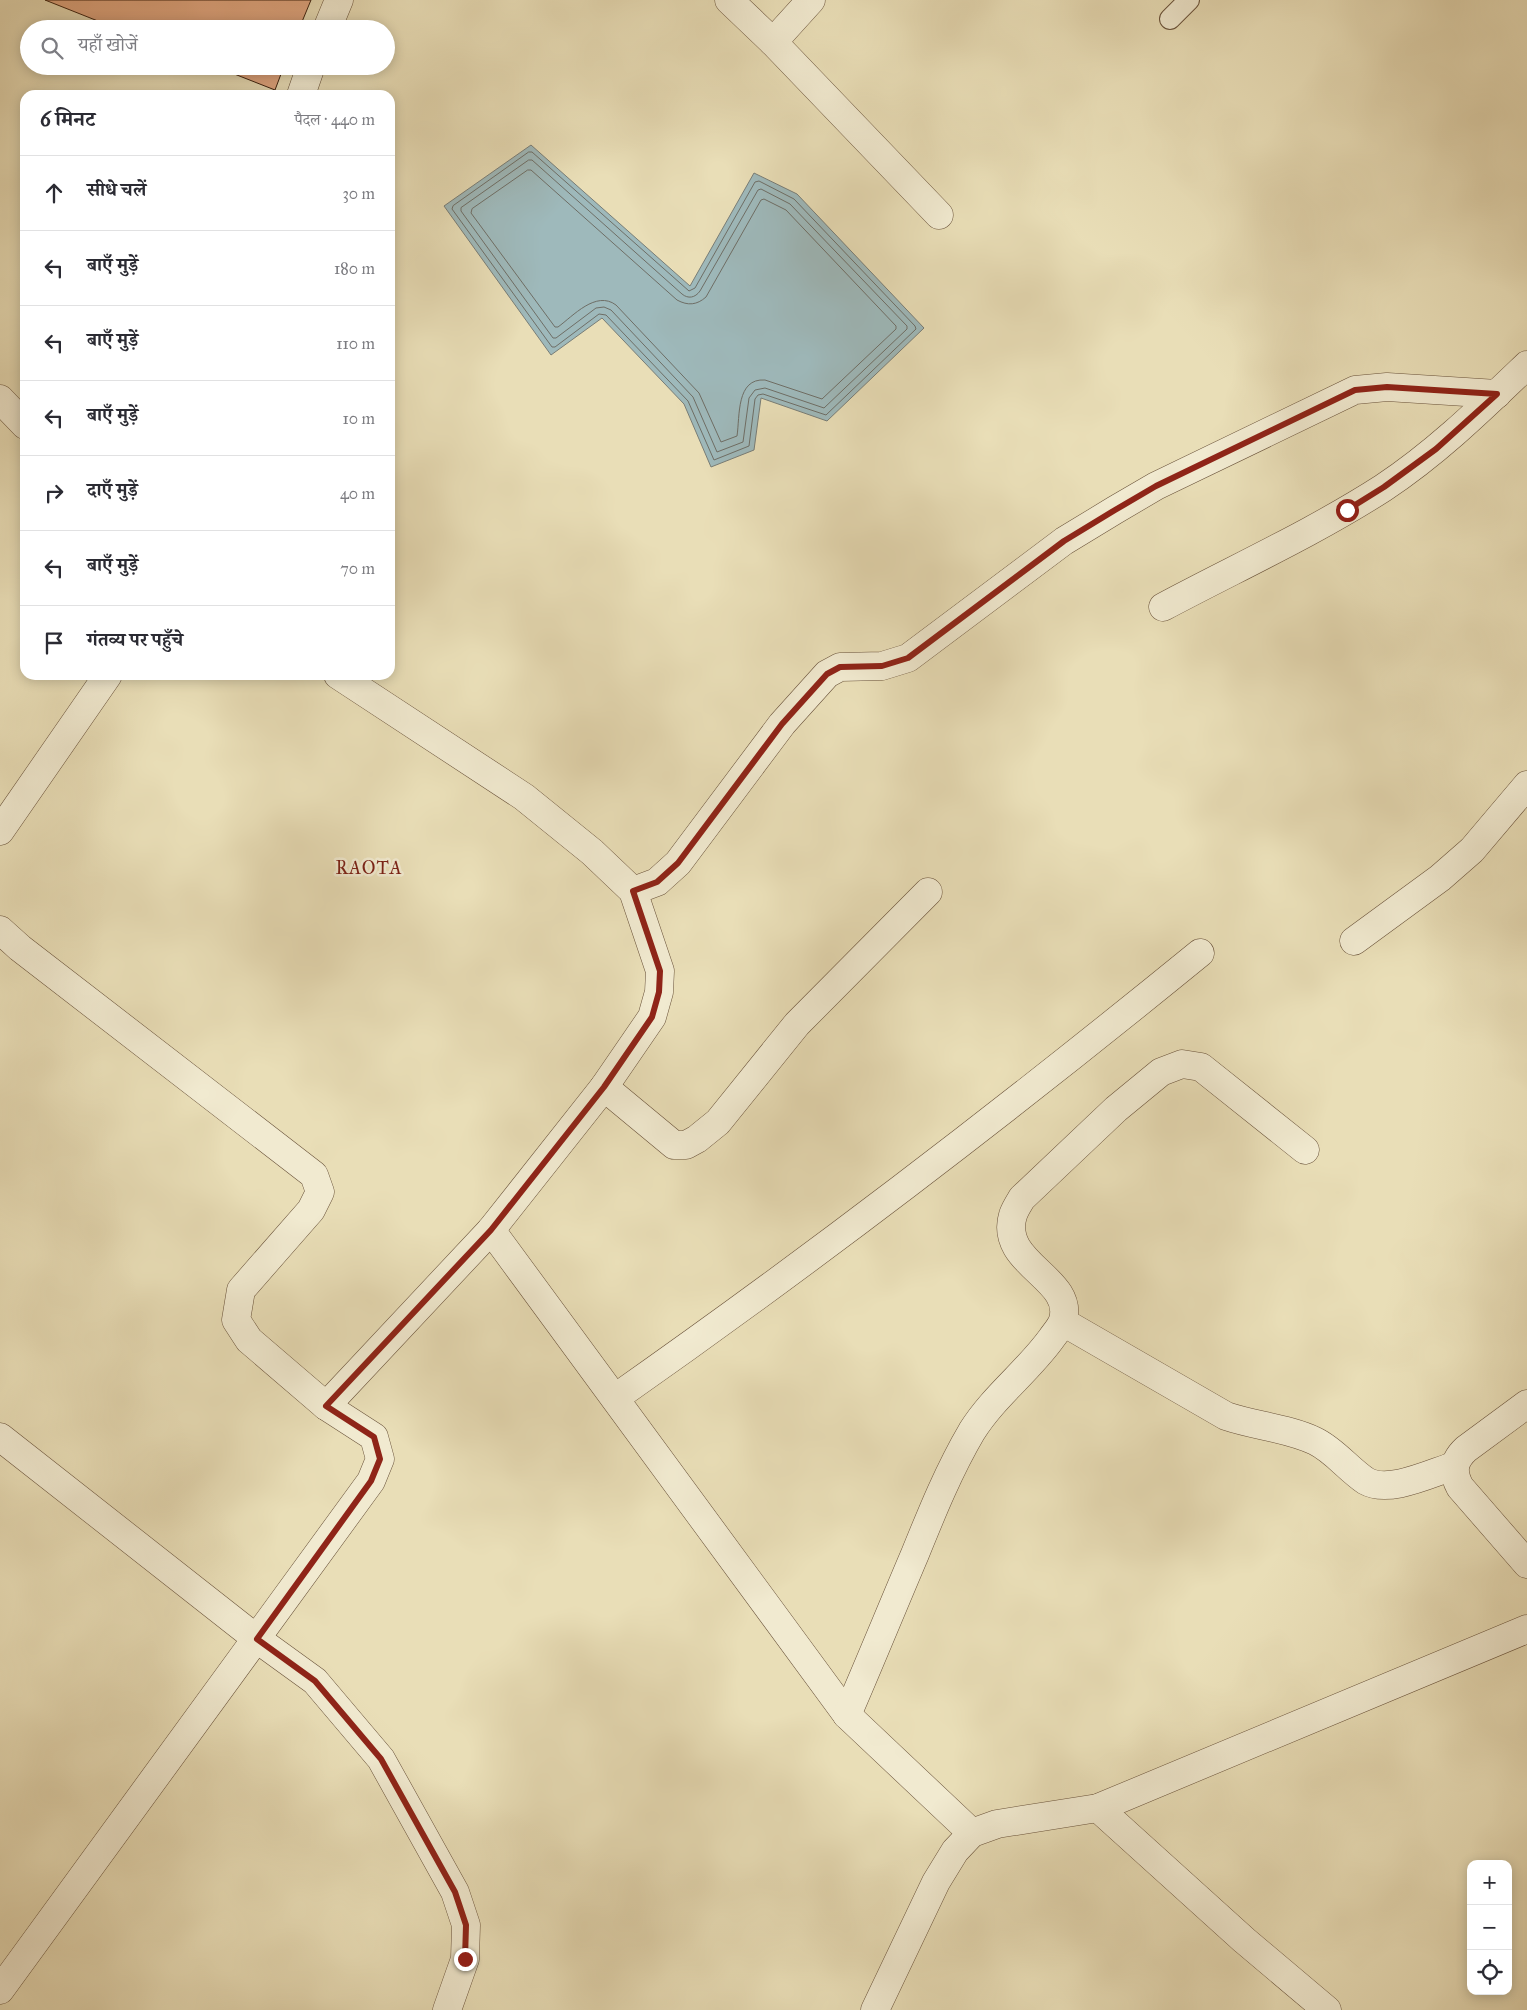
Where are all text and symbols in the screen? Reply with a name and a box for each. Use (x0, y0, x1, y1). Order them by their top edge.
search box (20, 20, 395, 75)
text: यहाँ खोजें (78, 33, 138, 56)
icon: search (38, 34, 66, 62)
text: 6 मिनट (40, 106, 95, 132)
text: पैदल · 440 m (294, 110, 375, 129)
text: सीधे चलें (87, 178, 146, 201)
icon: ahead (40, 179, 68, 207)
text: 30 m (342, 184, 375, 203)
text: बाएँ मुड़ें (87, 253, 138, 276)
icon: left (40, 254, 68, 282)
text: 180 m (334, 259, 375, 278)
text: बाएँ मुड़ें (87, 328, 138, 351)
icon: left (40, 329, 68, 357)
text: 110 m (336, 334, 375, 353)
text: बाएँ मुड़ें (87, 403, 138, 426)
icon: left (40, 404, 68, 432)
text: 10 m (343, 409, 375, 428)
text: दाएँ मुड़ें (87, 478, 138, 501)
icon: right (40, 479, 68, 507)
text: 40 m (340, 484, 375, 503)
route start (1336, 499, 1359, 522)
text: बाएँ मुड़ें (87, 553, 138, 576)
icon: left (40, 554, 68, 582)
text: 70 m (340, 559, 375, 578)
text: गंतव्य पर पहुँचे (87, 628, 183, 651)
icon: arrive (40, 629, 68, 657)
district label: RAOTA (335, 857, 403, 879)
map controls (1467, 1860, 1512, 1995)
button: + (1467, 1860, 1512, 1905)
button: − (1467, 1905, 1512, 1950)
route end (454, 1948, 477, 1971)
button: locate (1467, 1950, 1512, 1995)

